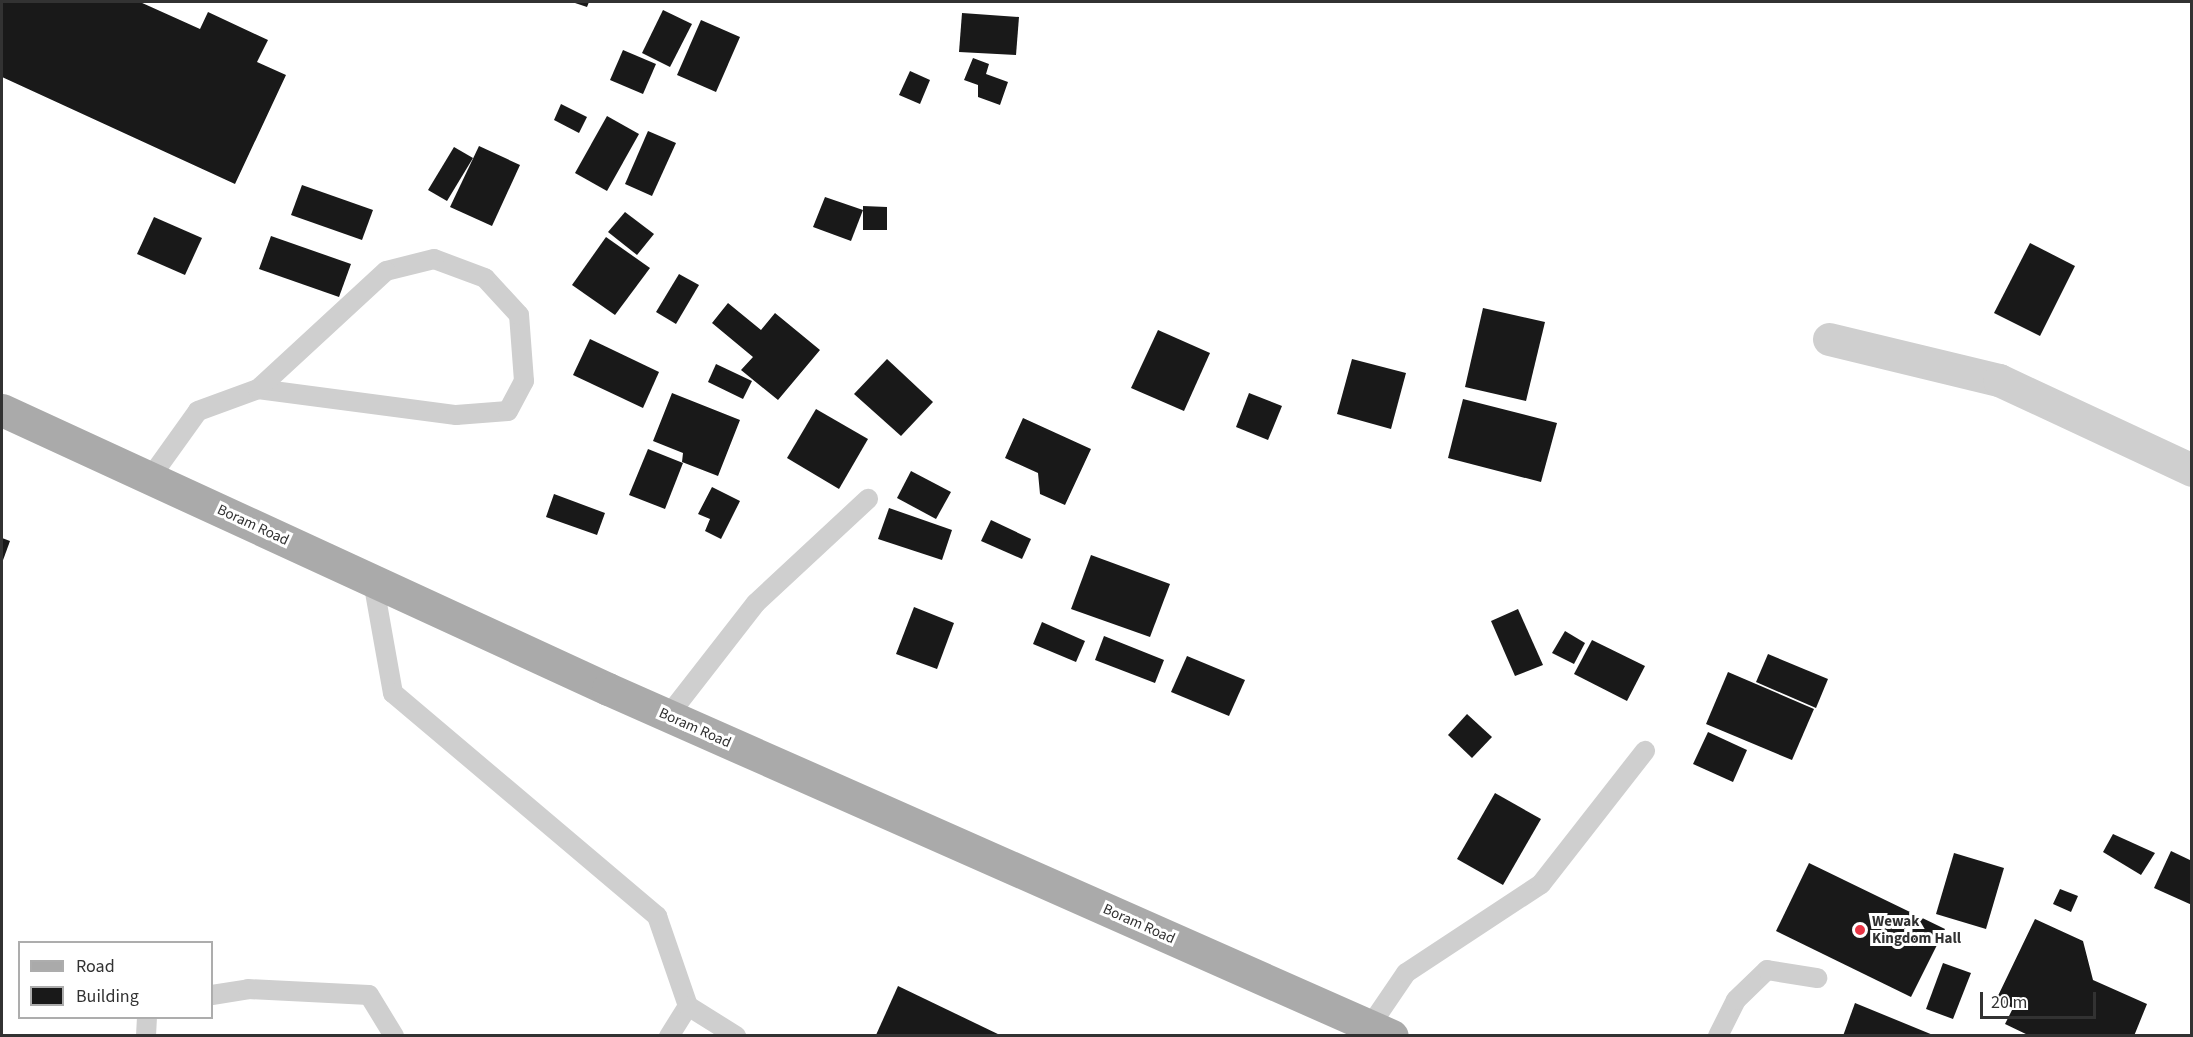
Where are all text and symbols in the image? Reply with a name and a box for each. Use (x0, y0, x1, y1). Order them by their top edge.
street label: Boram Road (214, 501, 292, 549)
street label: Boram Road (656, 704, 734, 752)
street label: Boram Road (1100, 900, 1178, 948)
place label: Wewak Kingdom Hall (1872, 912, 1961, 947)
marker: Wewak Kingdom Hall (1853, 923, 1867, 937)
legend (18, 941, 213, 1019)
text: Road (76, 954, 115, 979)
scale bar (1983, 980, 2098, 1018)
text: Building (76, 984, 139, 1009)
text: 20 m (1991, 990, 2027, 1015)

